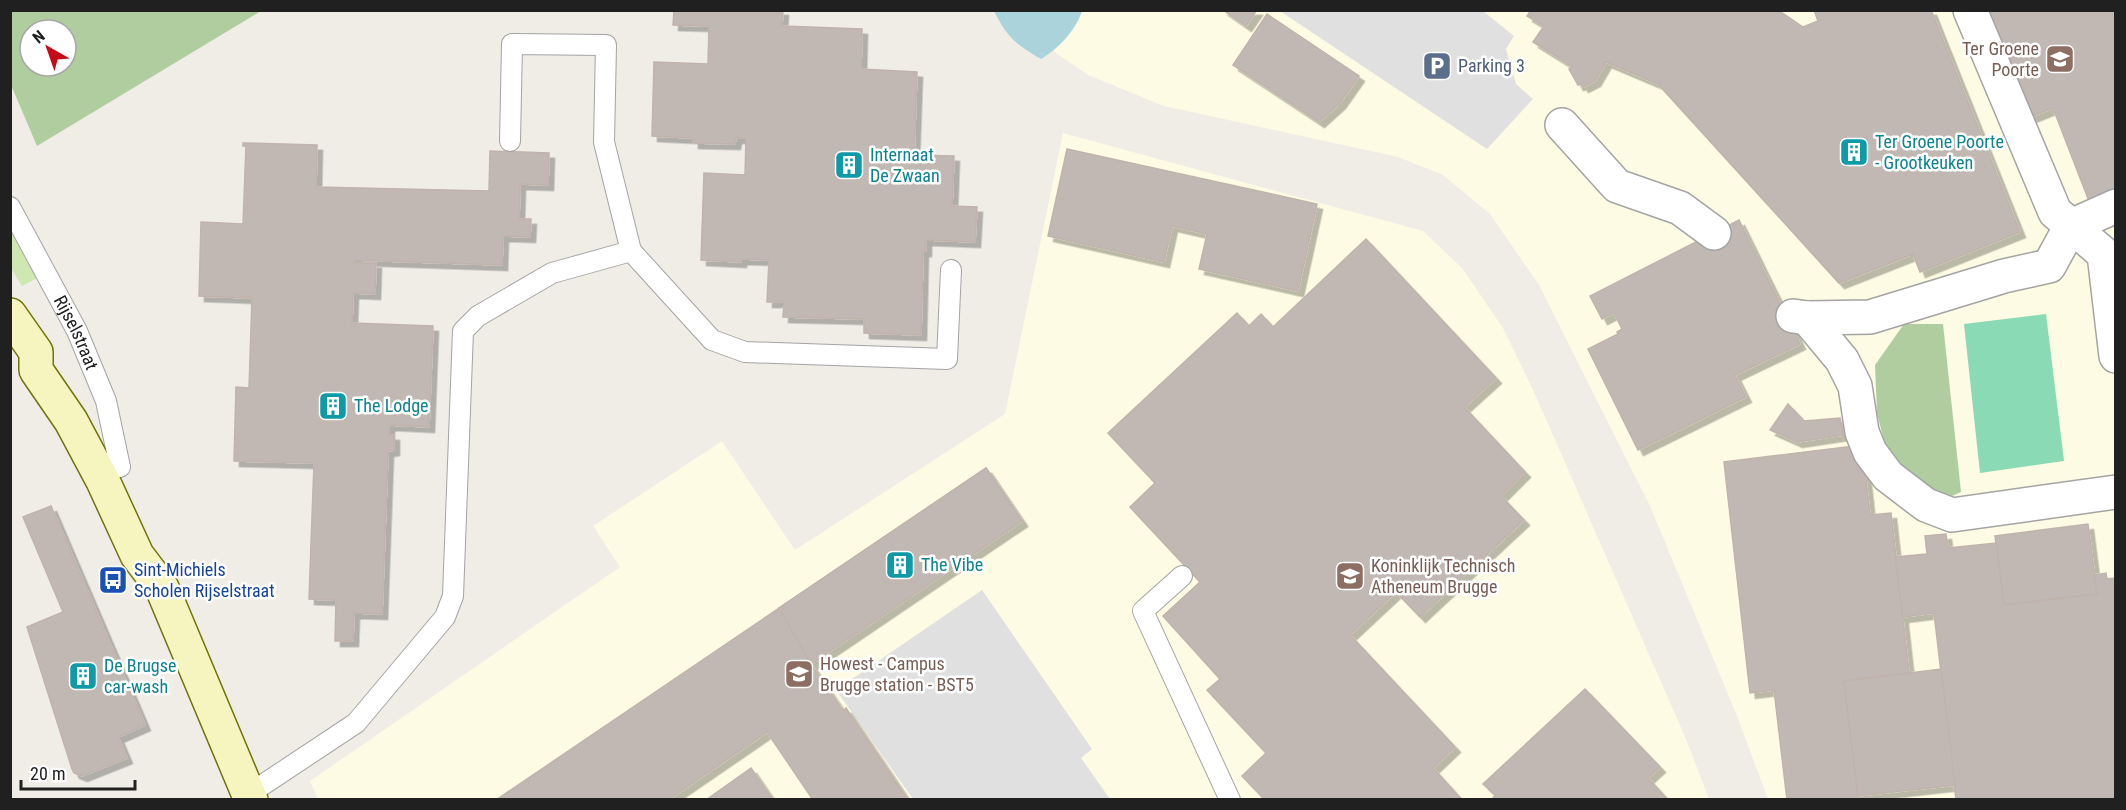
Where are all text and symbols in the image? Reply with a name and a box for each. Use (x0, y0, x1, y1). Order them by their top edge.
north arrow (18, 18, 78, 78)
text: N (29, 26, 49, 47)
place label: Ter Groene Poorte (1962, 38, 2039, 80)
school or university icon: Ter Groene Poorte (2044, 43, 2076, 75)
parking icon: Parking 3 (1421, 50, 1453, 82)
place label: Parking 3 (1458, 55, 1525, 76)
place label: Ter Groene Poorte - Grootkeuken (1875, 131, 2004, 173)
building icon: Ter Groene Poorte - Grootkeuken (1838, 136, 1870, 168)
place label: Internaat De Zwaan (870, 144, 940, 186)
building icon: Internaat De Zwaan (833, 149, 865, 181)
street label: Rijselstraat (50, 292, 103, 373)
building icon: The Lodge (317, 390, 349, 422)
place label: The Lodge (354, 395, 428, 416)
building icon: The Vibe (884, 549, 916, 581)
place label: The Vibe (921, 554, 983, 575)
place label: Koninklijk Technisch Atheneum Brugge (1371, 555, 1516, 597)
place label: Sint-Michiels Scholen Rijselstraat (134, 559, 275, 601)
school or university icon: Koninklijk Technisch Atheneum Brugge (1334, 560, 1366, 592)
bus stop icon: Sint-Michiels Scholen Rijselstraat (97, 564, 129, 596)
place label: Howest - Campus Brugge station - BST5 (820, 653, 974, 695)
place label: De Brugse car-wash (104, 655, 176, 697)
school or university icon: Howest - Campus Brugge station - BST5 (783, 658, 815, 690)
building icon: De Brugse car-wash (67, 660, 99, 692)
scale bar (21, 753, 135, 791)
text: 20 m (30, 763, 65, 784)

